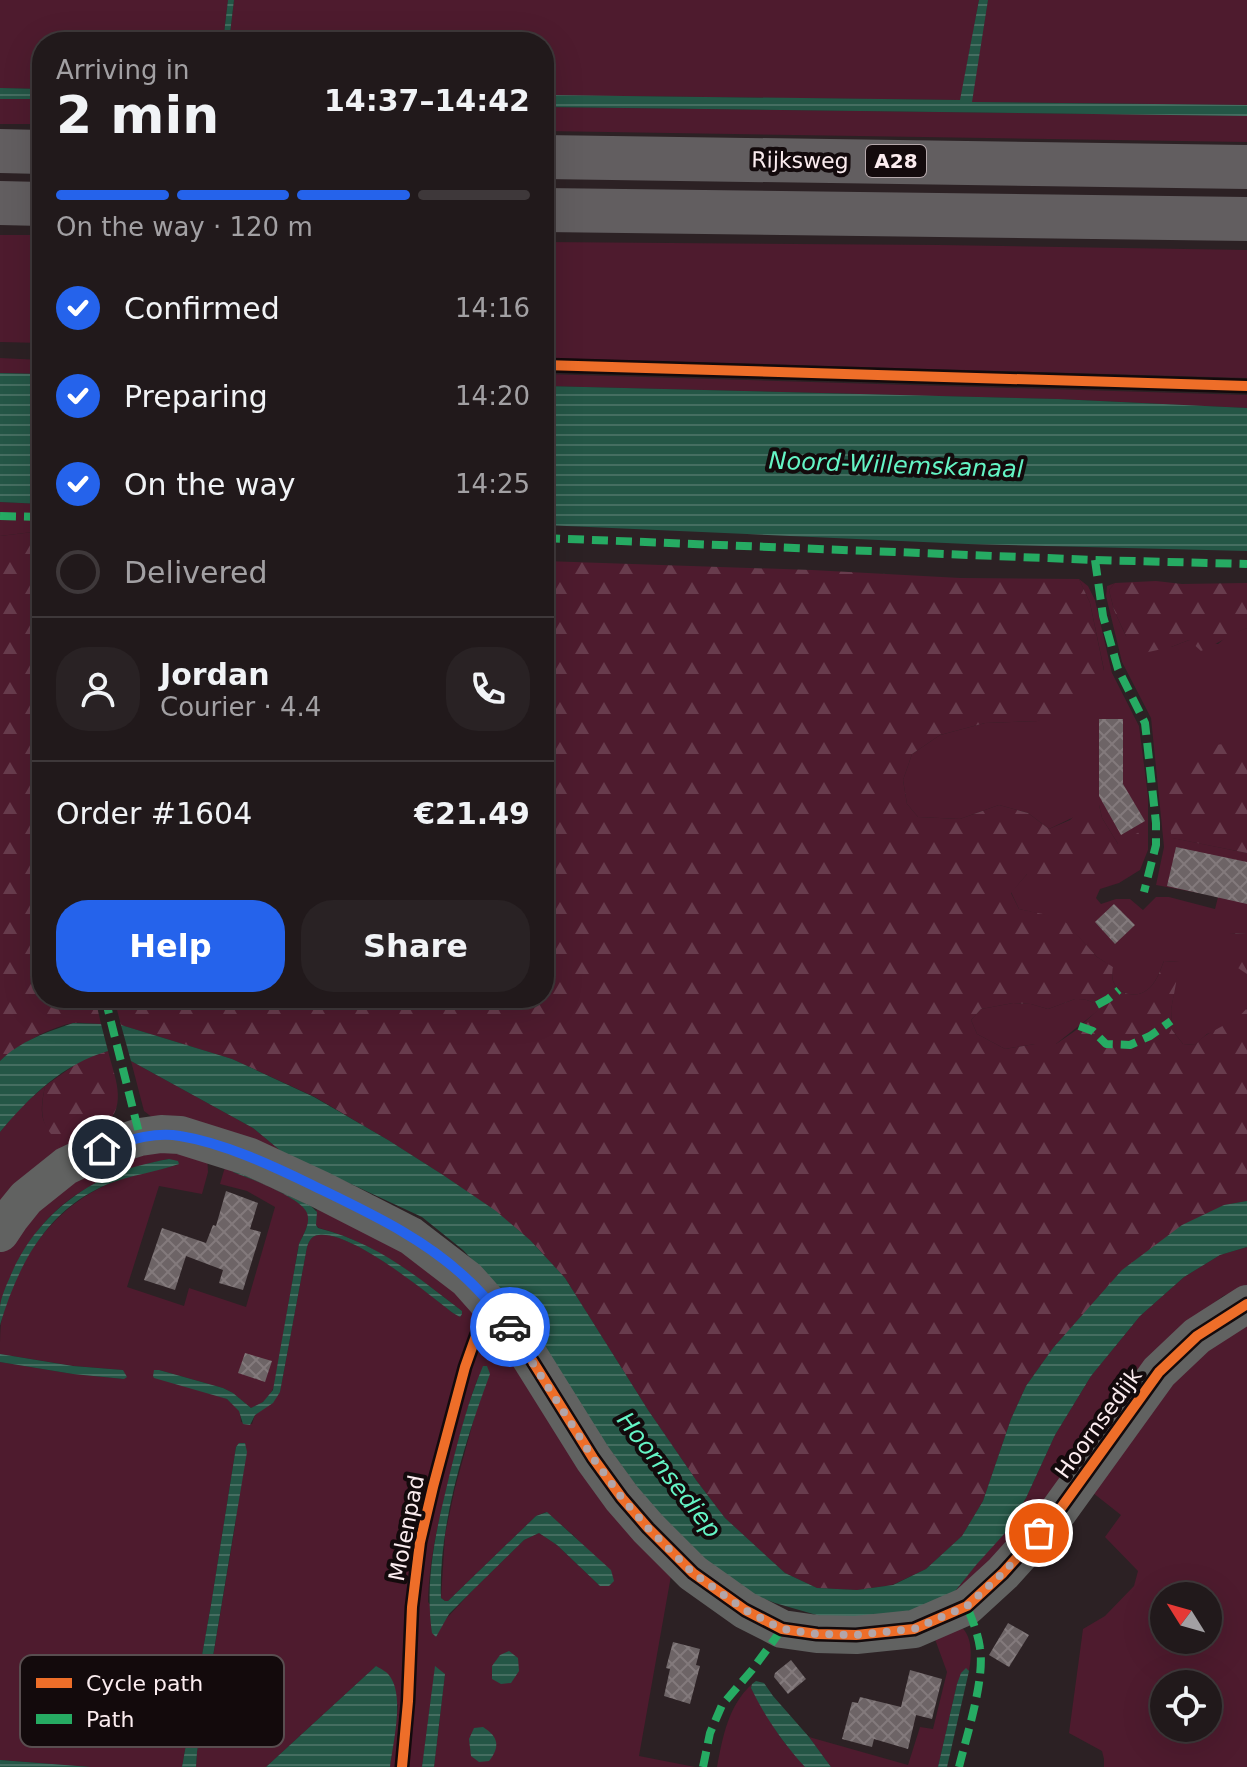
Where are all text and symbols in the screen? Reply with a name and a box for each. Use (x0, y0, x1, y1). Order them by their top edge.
text: Arriving in (56, 55, 190, 85)
text: 14:37–14:42 (324, 83, 530, 118)
text: 2 min (56, 85, 219, 145)
road number: A28 (866, 145, 926, 177)
street label: Rijksweg (751, 147, 849, 174)
text: On the way · 120 m (56, 212, 313, 242)
icon: check (56, 286, 100, 330)
text: Confirmed (124, 291, 280, 326)
text: 14:16 (455, 293, 530, 323)
icon: check (56, 374, 100, 418)
text: Preparing (124, 379, 268, 414)
text: 14:20 (455, 381, 530, 411)
water label: Noord-Willemskanaal (768, 447, 1024, 483)
icon: check (56, 462, 100, 506)
text: On the way (124, 467, 296, 502)
text: 14:25 (455, 469, 530, 499)
text: Delivered (124, 555, 268, 590)
button: person (56, 647, 140, 731)
button: phone (446, 647, 530, 731)
text: Jordan (160, 657, 270, 692)
text: Courier · 4.4 (160, 692, 321, 722)
text: Order #1604 (56, 796, 252, 831)
text: €21.49 (414, 796, 530, 831)
button: Help (56, 900, 285, 992)
button: Share (301, 900, 530, 992)
pin (68, 1115, 136, 1183)
icon: home (80, 1127, 124, 1171)
courier (470, 1287, 550, 1367)
icon: car (488, 1305, 532, 1349)
street label: Hoornsedijk (1050, 1363, 1147, 1483)
water label: Hoornsediep (611, 1407, 727, 1543)
street label: Molenpad (384, 1473, 429, 1583)
pin (1005, 1499, 1073, 1567)
icon: bag (1017, 1511, 1061, 1555)
north arrow (1150, 1582, 1222, 1654)
map controls (1150, 1582, 1222, 1742)
legend (20, 1655, 284, 1747)
button: locate (1150, 1670, 1222, 1742)
text: Cycle path (86, 1671, 203, 1696)
text: Path (86, 1707, 134, 1732)

